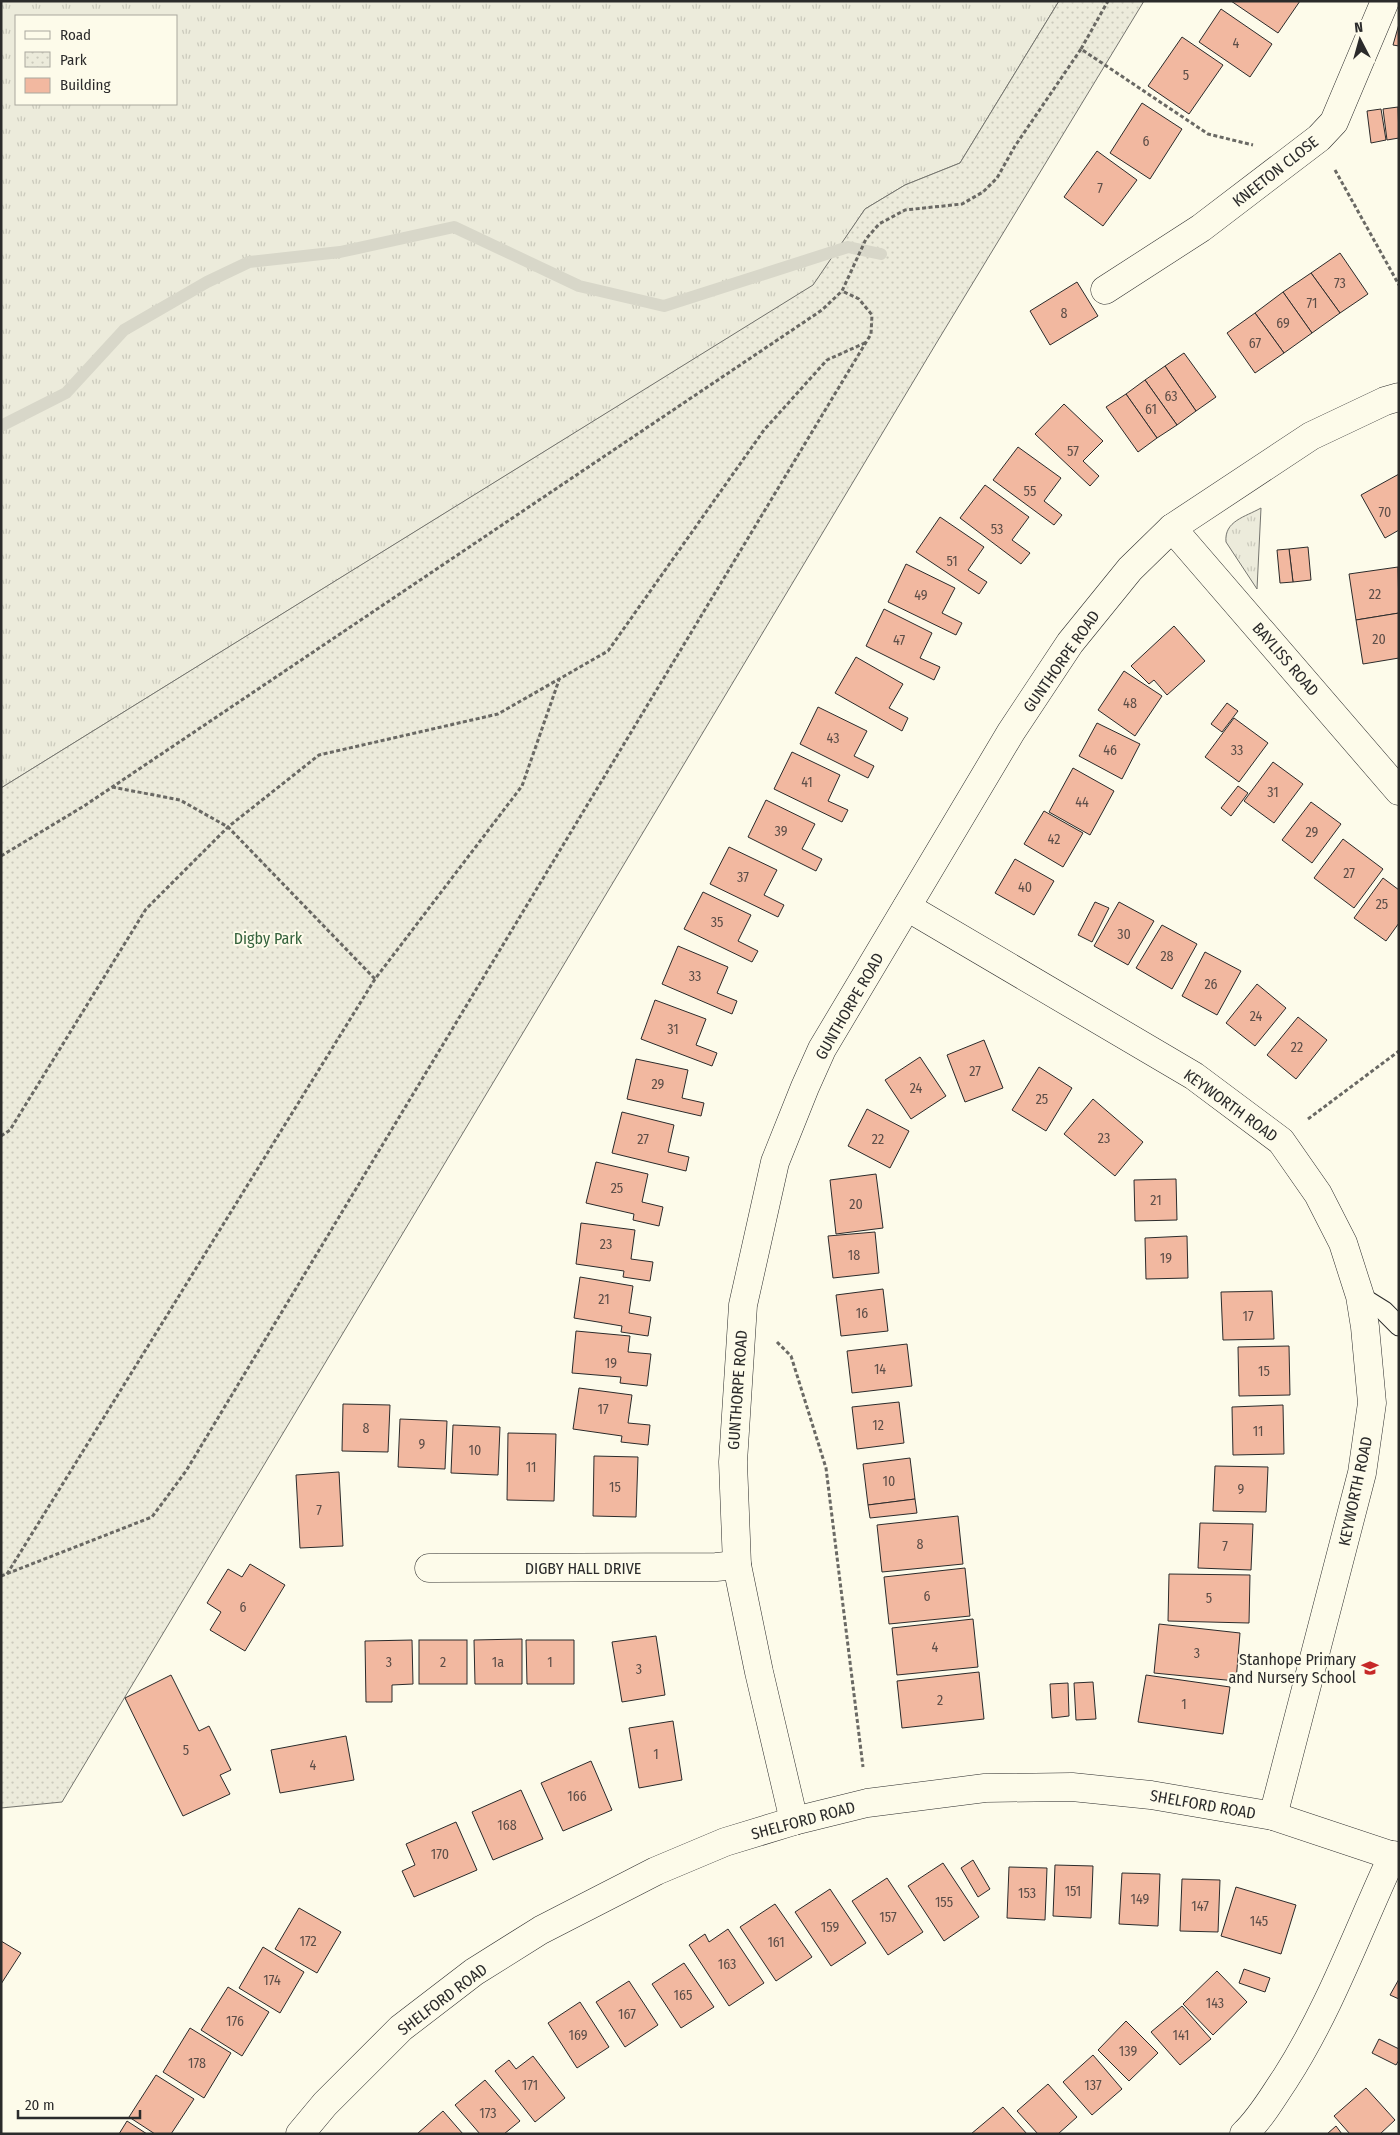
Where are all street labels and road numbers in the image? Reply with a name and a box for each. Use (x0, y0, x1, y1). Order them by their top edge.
street label: KNEETON CLOSE (1229, 132, 1322, 211)
street label: GUNTHORPE ROAD (1019, 607, 1104, 716)
street label: BAYLISS ROAD (1249, 619, 1323, 700)
street label: GUNTHORPE ROAD (811, 950, 888, 1063)
street label: KEYWORTH ROAD (1180, 1065, 1281, 1146)
street label: GUNTHORPE ROAD (724, 1330, 751, 1451)
street label: KEYWORTH ROAD (1335, 1435, 1376, 1548)
street label: DIGBY HALL DRIVE (525, 1559, 641, 1578)
street label: SHELFORD ROAD (1149, 1786, 1257, 1823)
street label: SHELFORD ROAD (749, 1797, 857, 1844)
street label: SHELFORD ROAD (394, 1960, 491, 2039)

